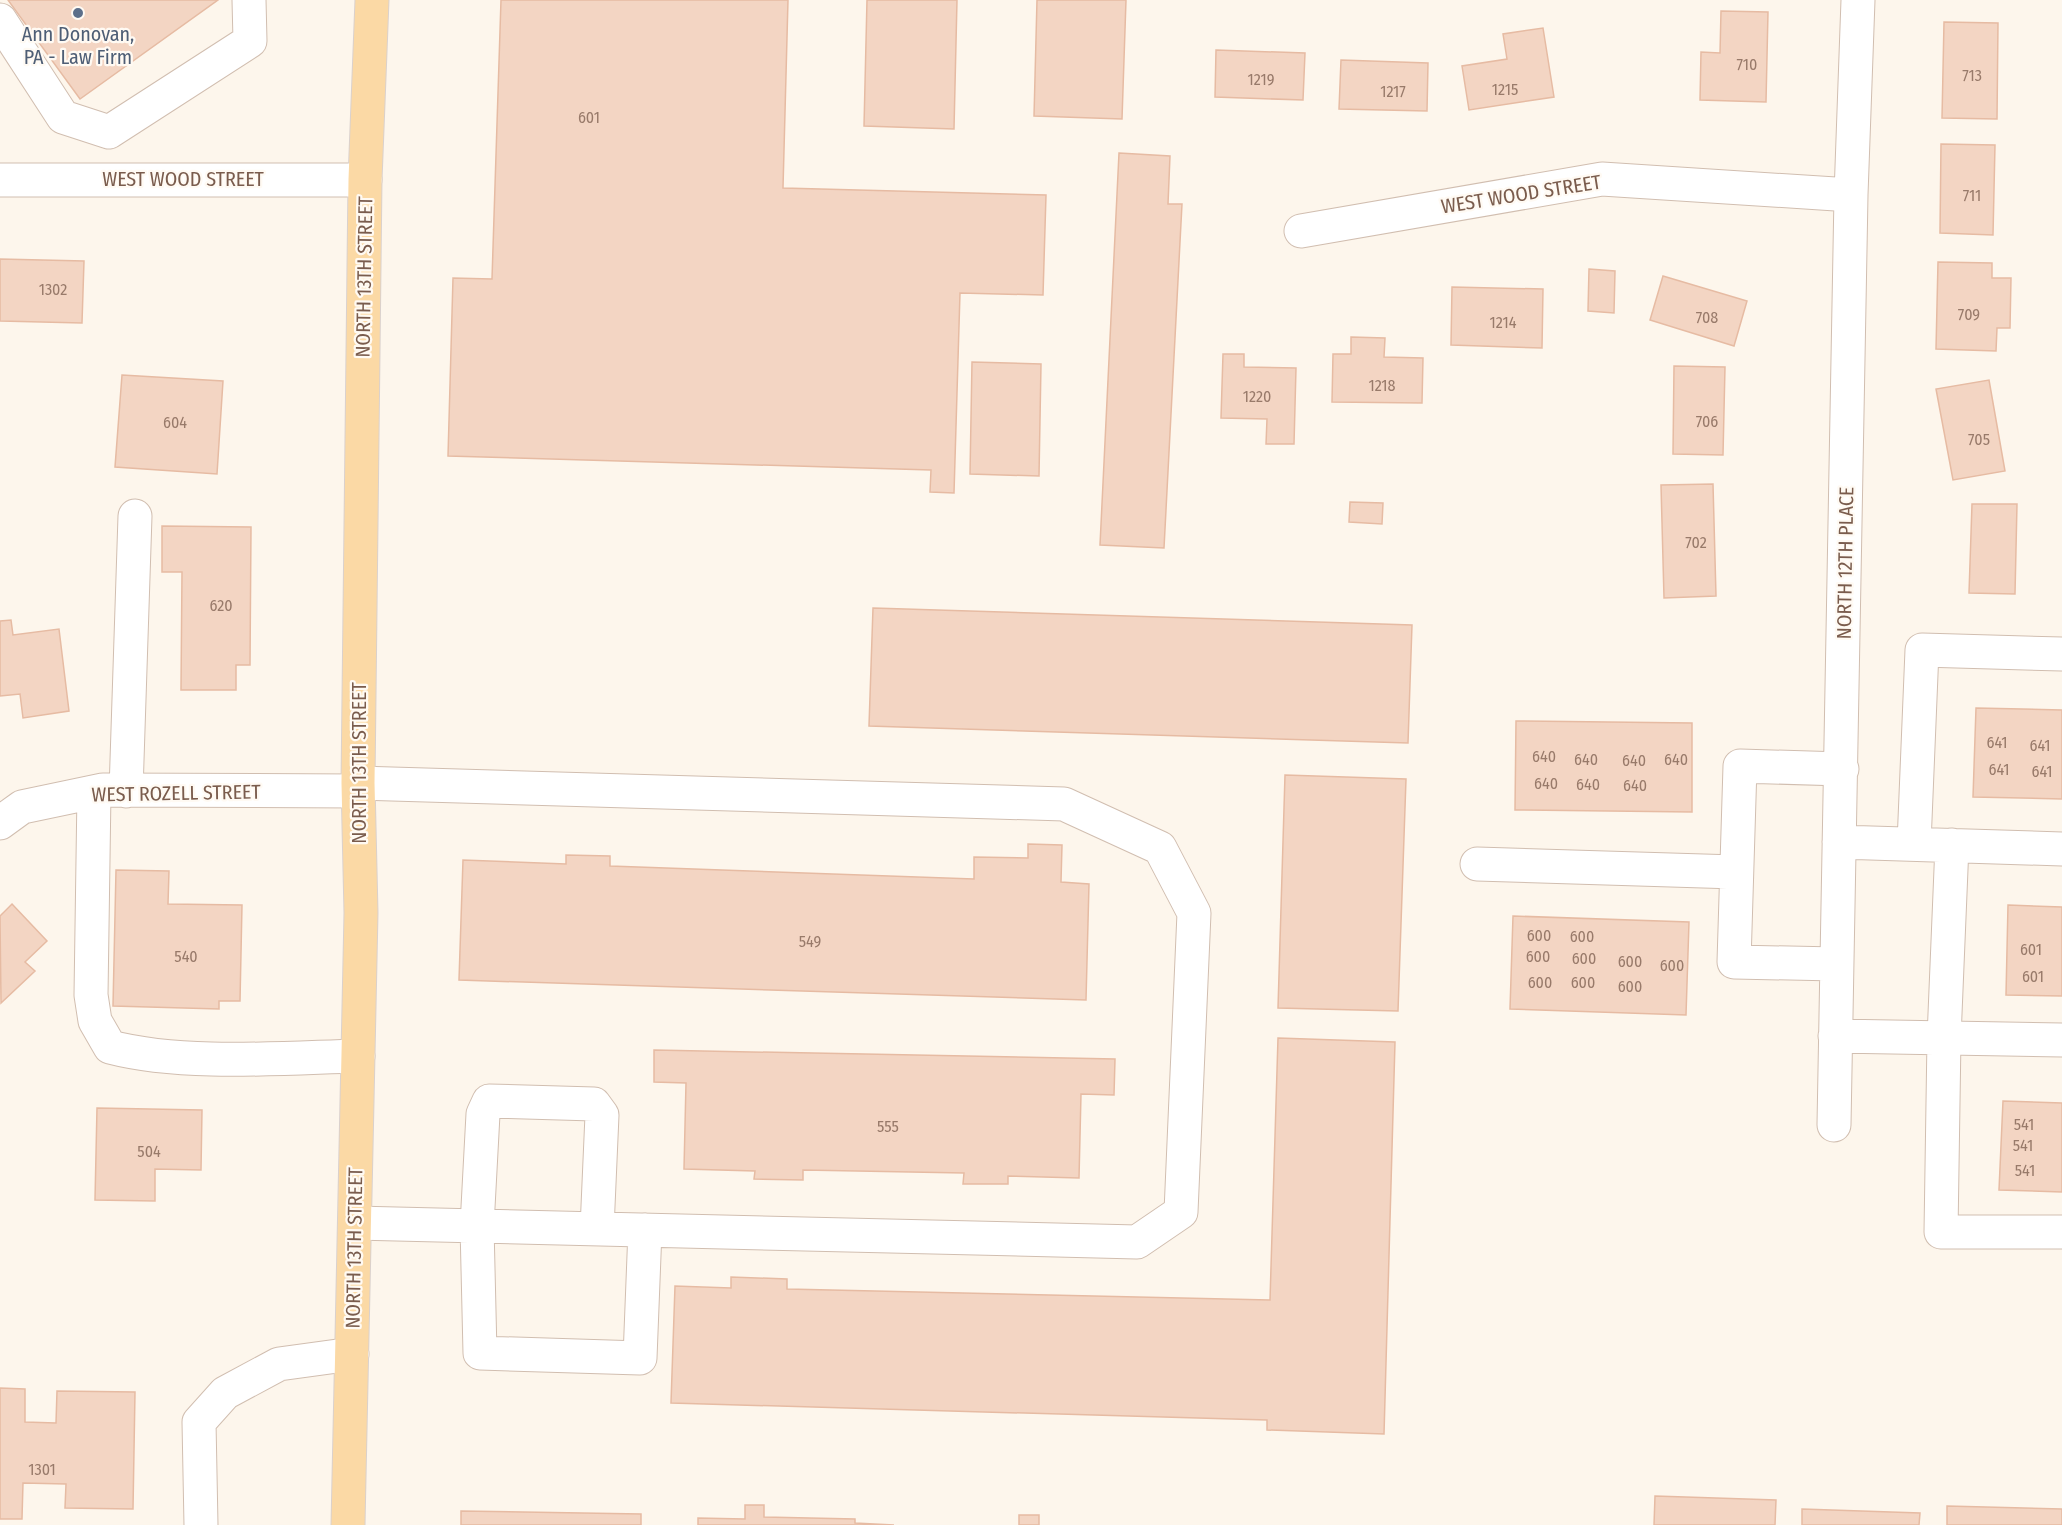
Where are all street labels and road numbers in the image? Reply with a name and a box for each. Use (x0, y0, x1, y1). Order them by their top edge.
street label: WEST WOOD STREET (102, 167, 265, 191)
street label: WEST WOOD STREET (1439, 169, 1603, 218)
street label: NORTH 13TH STREET (351, 195, 377, 358)
street label: NORTH 12TH PLACE (1832, 486, 1858, 640)
street label: NORTH 13TH STREET (347, 682, 371, 844)
street label: WEST ROZELL STREET (91, 780, 262, 806)
street label: NORTH 13TH STREET (341, 1166, 367, 1329)

